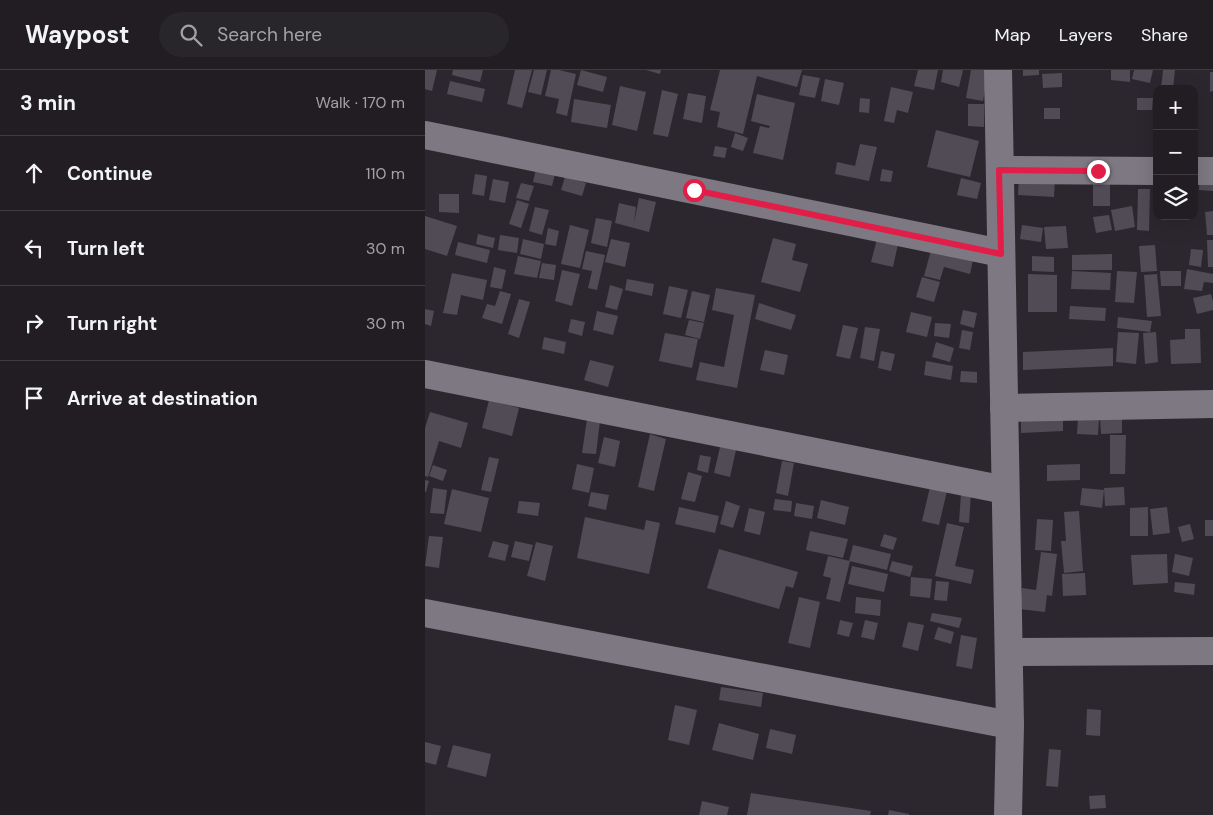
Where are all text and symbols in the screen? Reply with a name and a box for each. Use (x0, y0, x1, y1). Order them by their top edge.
search box (159, 12, 509, 57)
text: Waypost (25, 19, 129, 50)
icon: search (177, 21, 205, 49)
text: Search here (217, 22, 322, 47)
text: Map (995, 23, 1031, 47)
text: Layers (1059, 23, 1113, 47)
text: Share (1141, 23, 1188, 47)
map controls (1153, 85, 1198, 220)
button: + (1153, 85, 1198, 130)
text: 3 min (20, 89, 76, 117)
text: Walk · 170 m (316, 92, 405, 113)
button: − (1153, 130, 1198, 175)
icon: ahead (20, 159, 48, 187)
route end (1087, 160, 1110, 183)
text: Continue (67, 161, 153, 186)
text: 110 m (366, 163, 405, 184)
button: layers (1153, 175, 1198, 220)
route start (683, 179, 706, 202)
icon: left (20, 234, 48, 262)
text: Turn left (67, 236, 145, 261)
text: 30 m (366, 238, 405, 259)
icon: right (20, 309, 48, 337)
text: Turn right (67, 311, 157, 336)
text: 30 m (366, 313, 405, 334)
icon: arrive (20, 384, 48, 412)
text: Arrive at destination (67, 386, 258, 411)

